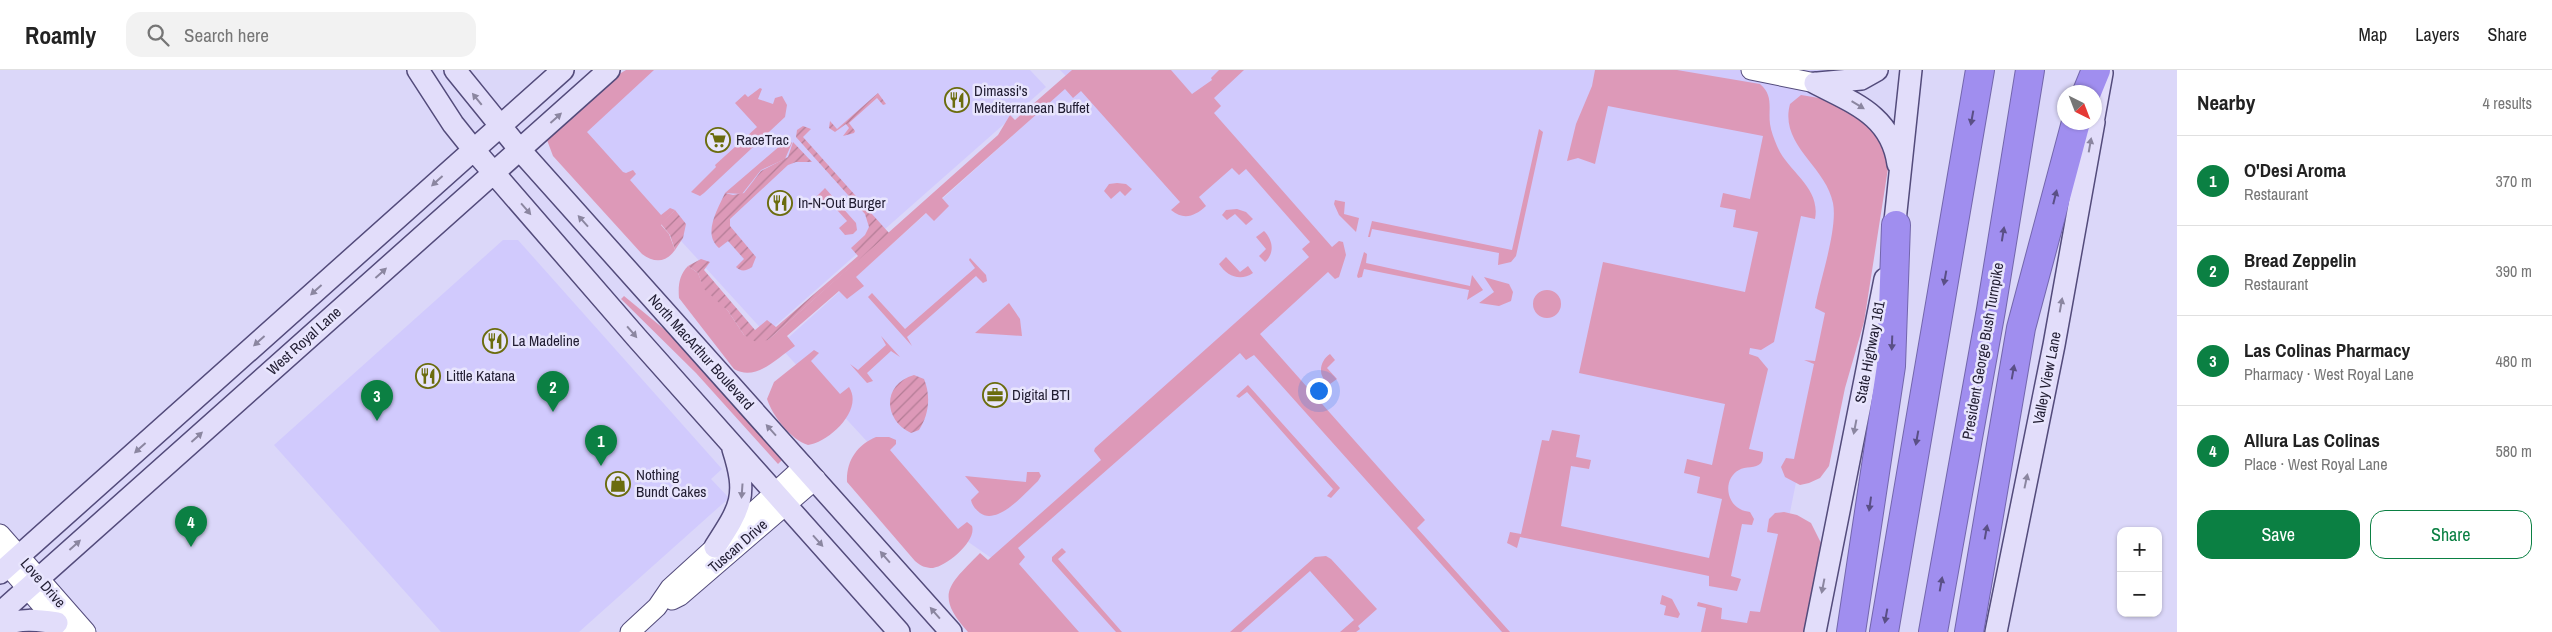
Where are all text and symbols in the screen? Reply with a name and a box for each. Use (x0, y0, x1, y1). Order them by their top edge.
search box (126, 12, 476, 57)
text: Roamly (25, 19, 96, 51)
icon: search (144, 21, 172, 49)
text: Search here (184, 22, 269, 48)
text: Map (2359, 22, 2387, 47)
text: Layers (2415, 22, 2460, 47)
text: Share (2488, 22, 2527, 47)
place label: Dimassi's Mediterranean Buffet (974, 80, 1090, 118)
north arrow (2057, 85, 2102, 130)
restaurant icon: Dimassi's Mediterranean Buffet (944, 87, 970, 113)
text: Nearby (2197, 88, 2255, 117)
text: 4 results (2482, 92, 2532, 114)
one-way arrow (471, 93, 482, 106)
one-way arrow (1852, 101, 1865, 110)
one-way arrow (1968, 110, 1976, 126)
one-way arrow (550, 112, 562, 124)
supermarket icon: RaceTrac (705, 127, 731, 153)
place label: RaceTrac (736, 129, 789, 150)
one-way arrow (2086, 136, 2094, 152)
text: O'Desi Aroma (2244, 157, 2346, 183)
text: 1 (2209, 170, 2217, 192)
text: 370 m (2496, 170, 2532, 192)
one-way arrow (432, 175, 444, 187)
text: Restaurant (2244, 183, 2308, 205)
one-way arrow (2051, 189, 2059, 204)
restaurant icon: In-N-Out Burger (767, 190, 793, 216)
place label: In-N-Out Burger (798, 192, 886, 213)
one-way arrow (520, 203, 531, 215)
one-way arrow (578, 215, 589, 228)
one-way arrow (1999, 226, 2007, 242)
text: Bread Zeppelin (2244, 247, 2357, 273)
text: 2 (2209, 260, 2217, 282)
text: 390 m (2496, 260, 2532, 282)
street label: President George Bush Turnpike (1957, 261, 2008, 441)
one-way arrow (374, 267, 386, 279)
one-way arrow (1941, 271, 1949, 287)
text: Restaurant (2244, 273, 2308, 295)
one-way arrow (311, 284, 323, 296)
street label: North MacArthur Boulevard (644, 289, 759, 414)
one-way arrow (2058, 296, 2066, 312)
street label: State Highway 161 (1849, 299, 1890, 405)
street label: West Royal Lane (262, 301, 346, 380)
one-way arrow (626, 326, 638, 338)
restaurant icon: La Madeline (482, 328, 508, 354)
place label: La Madeline (512, 330, 580, 351)
street label: Valley View Lane (2027, 330, 2066, 426)
one-way arrow (254, 335, 266, 347)
one-way arrow (1888, 336, 1896, 352)
text: Las Colinas Pharmacy (2244, 337, 2410, 363)
text: 3 (2209, 350, 2217, 372)
text: 480 m (2496, 350, 2532, 372)
restaurant icon: Little Katana (415, 363, 441, 389)
text: Pharmacy · West Royal Lane (2244, 363, 2414, 385)
one-way arrow (2010, 364, 2018, 380)
place label: Little Katana (446, 365, 515, 386)
pin: 2 (537, 371, 569, 412)
your location (1306, 378, 1332, 404)
pin: 3 (361, 380, 393, 421)
office icon: Digital BTI (982, 382, 1008, 408)
place label: Digital BTI (1012, 384, 1070, 405)
one-way arrow (1851, 419, 1859, 434)
pin: 1 (585, 425, 617, 466)
one-way arrow (765, 425, 777, 437)
text: Allura Las Colinas (2244, 427, 2380, 453)
one-way arrow (190, 431, 202, 443)
one-way arrow (1913, 431, 1921, 447)
text: 4 (2209, 440, 2217, 462)
text: 580 m (2496, 440, 2532, 462)
one-way arrow (134, 442, 146, 454)
text: Place · West Royal Lane (2244, 453, 2387, 475)
place label: Nothing Bundt Cakes (636, 464, 706, 502)
shop icon: Nothing Bundt Cakes (605, 471, 631, 497)
one-way arrow (2023, 473, 2031, 489)
one-way arrow (737, 483, 745, 499)
one-way arrow (1866, 497, 1874, 513)
pin: 4 (175, 506, 207, 547)
button: Save (2197, 510, 2360, 559)
button: Share (2370, 510, 2532, 559)
street label: Tuscan Drive (704, 514, 772, 577)
one-way arrow (1982, 524, 1990, 540)
map controls (2117, 527, 2162, 617)
button: + (2117, 527, 2162, 572)
one-way arrow (812, 535, 824, 547)
one-way arrow (69, 539, 81, 551)
one-way arrow (880, 551, 891, 564)
street label: Love Drive (16, 553, 71, 612)
button: − (2117, 572, 2162, 617)
one-way arrow (1938, 576, 1946, 592)
one-way arrow (1819, 579, 1827, 595)
one-way arrow (929, 606, 940, 619)
one-way arrow (1882, 608, 1890, 624)

